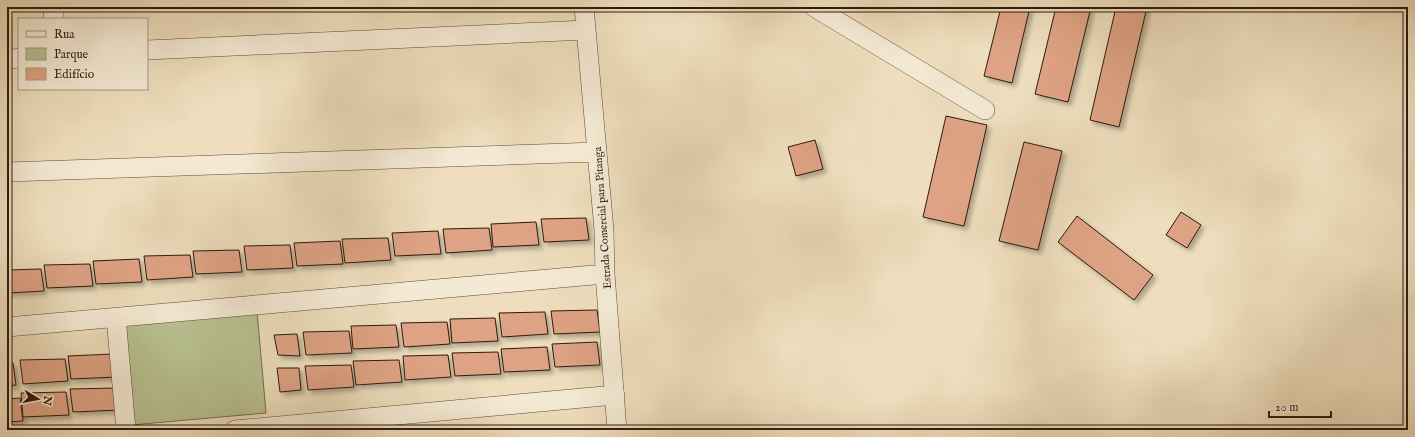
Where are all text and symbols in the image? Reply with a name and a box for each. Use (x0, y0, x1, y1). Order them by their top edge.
legend (18, 18, 148, 90)
text: Rua (54, 27, 75, 42)
text: Parque (54, 47, 89, 63)
text: Edifício (54, 67, 95, 82)
street label: Estrada Comercial para Pitanga (591, 146, 615, 290)
north arrow (18, 379, 58, 419)
scale bar (1269, 393, 1331, 419)
text: N (39, 394, 55, 407)
text: 20 m (1275, 400, 1298, 415)

